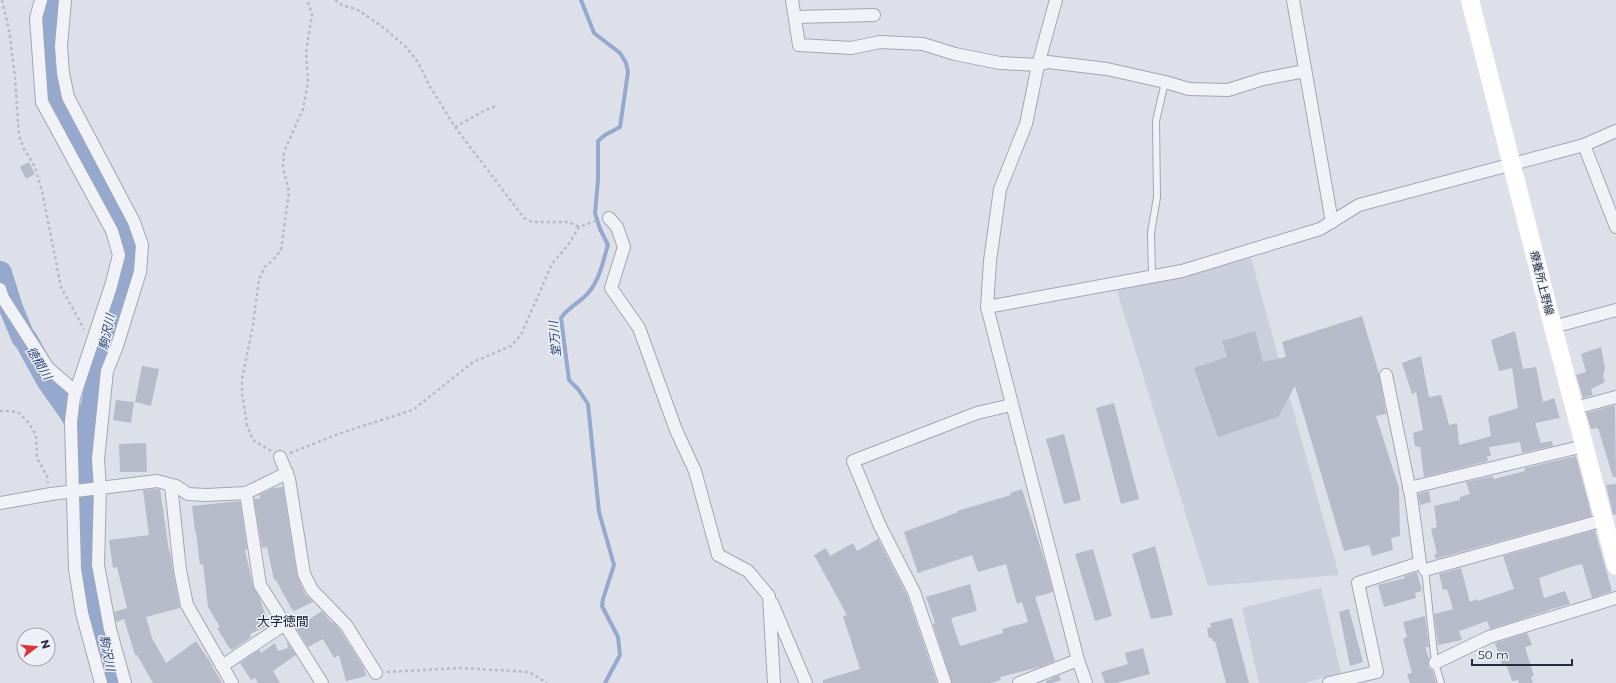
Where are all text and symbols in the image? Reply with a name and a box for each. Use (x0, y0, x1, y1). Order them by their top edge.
street label: 療養所上野線 (1527, 249, 1557, 317)
water label: 駒沢川 (95, 311, 118, 351)
water label: 堂万川 (545, 318, 564, 358)
water label: 徳間川 (24, 343, 56, 384)
district label: 大字徳間 (257, 613, 309, 629)
north arrow (16, 627, 56, 667)
water label: 駒沢川 (97, 634, 119, 674)
text: N (38, 638, 54, 650)
scale bar (1472, 641, 1572, 667)
text: 50 m (1478, 647, 1509, 662)

